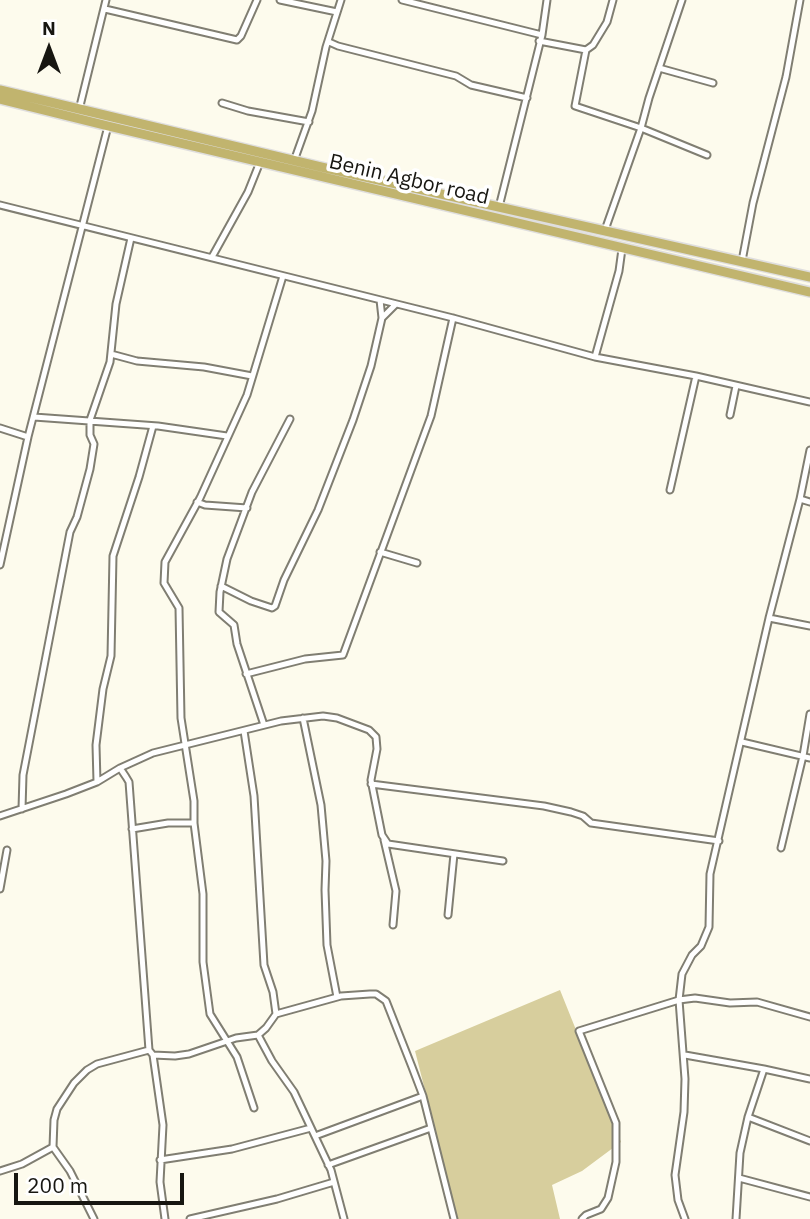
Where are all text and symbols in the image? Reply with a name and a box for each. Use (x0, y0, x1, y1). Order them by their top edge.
north arrow (14, 14, 84, 84)
text: N (42, 16, 56, 40)
street label: Benin Agbor road (327, 149, 491, 211)
scale bar (18, 1160, 187, 1204)
text: 200 m (27, 1171, 88, 1199)

